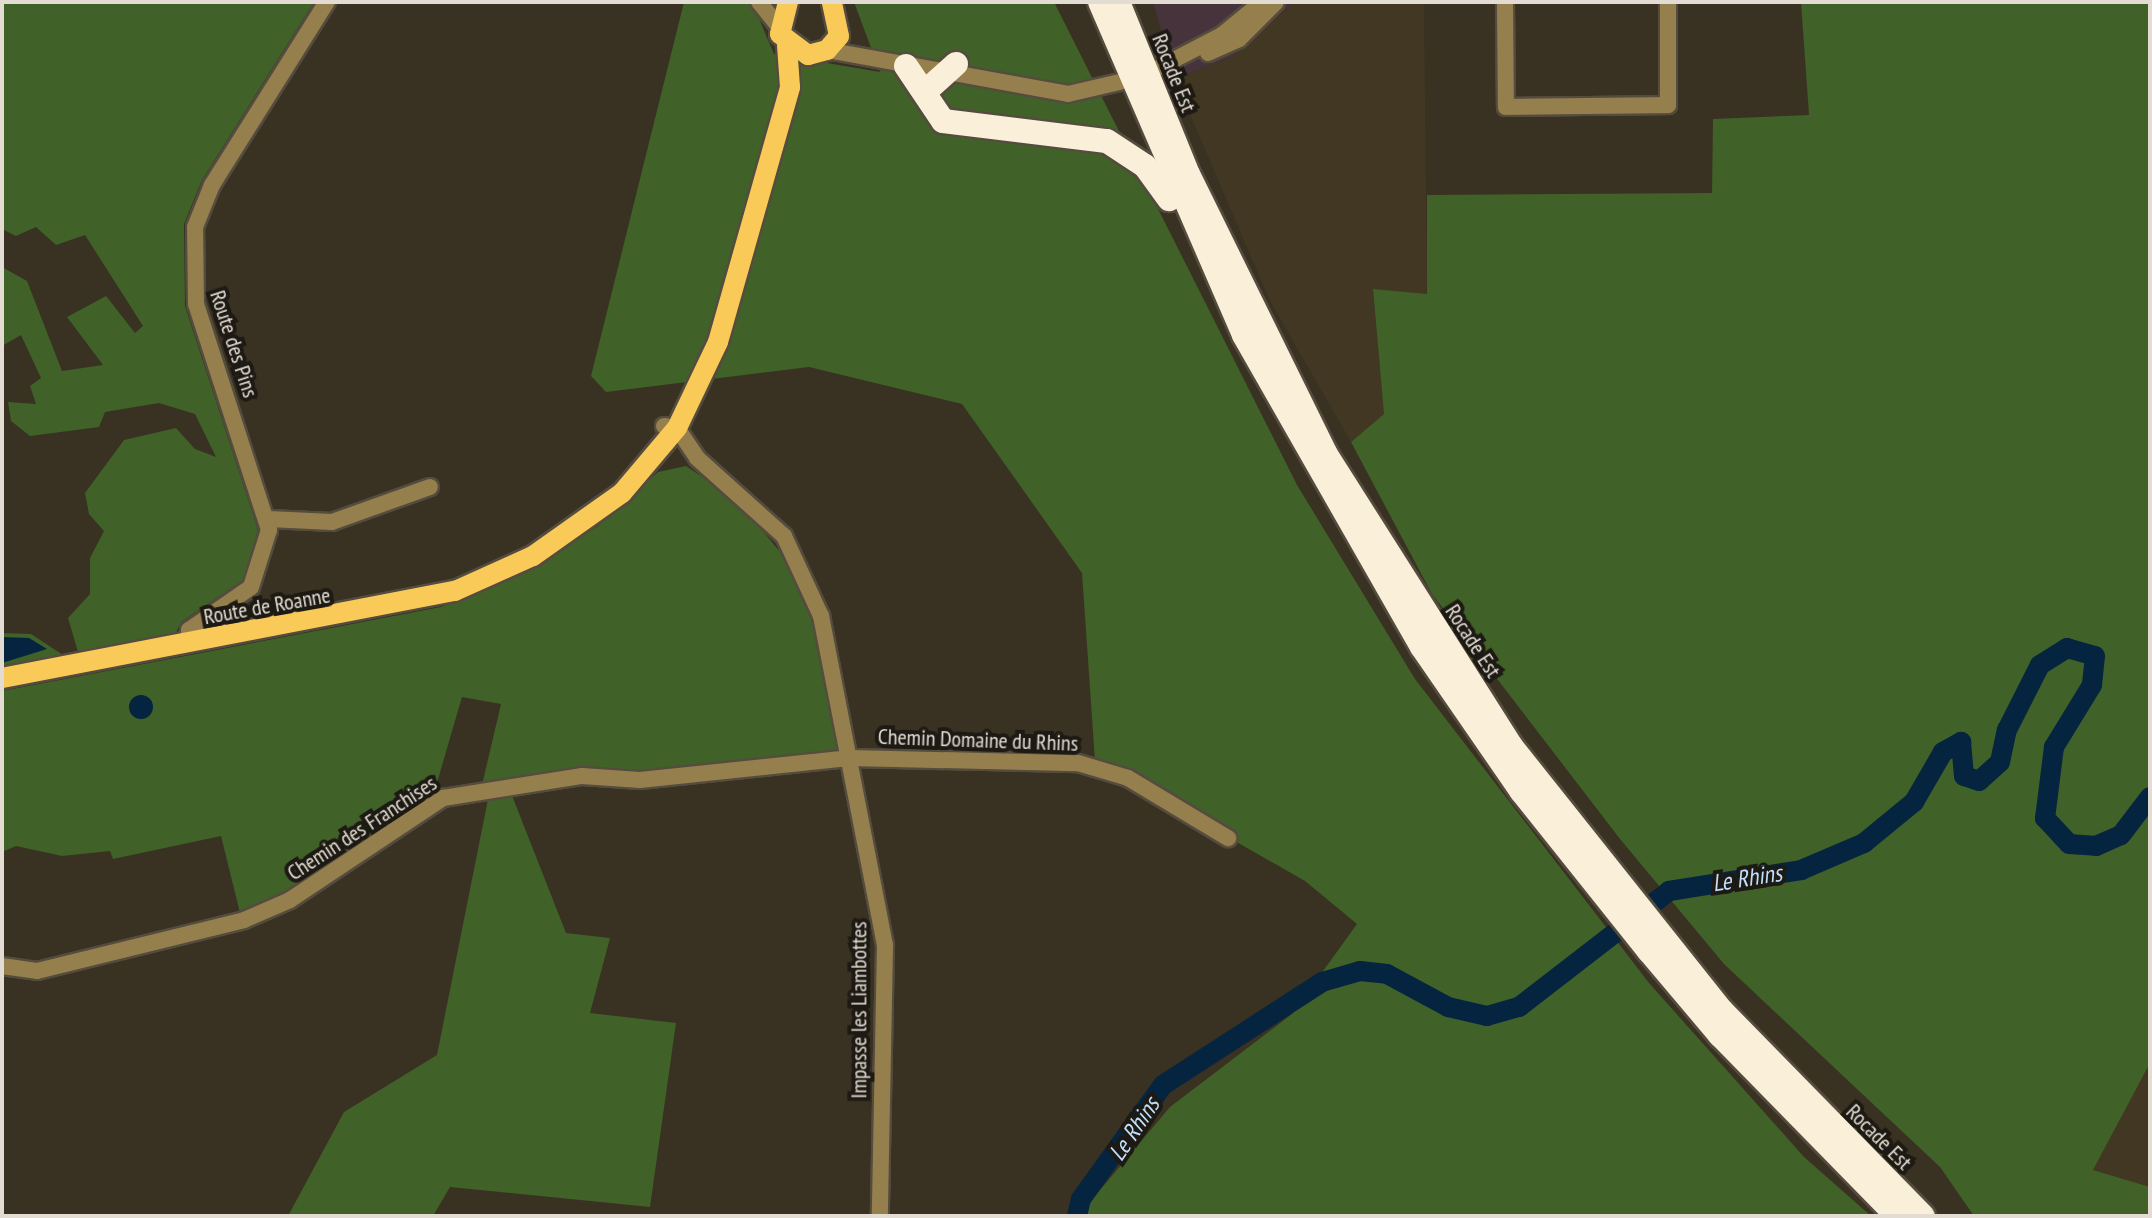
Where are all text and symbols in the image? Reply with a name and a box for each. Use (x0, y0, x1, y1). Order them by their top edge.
street label: Rocade Est (1146, 30, 1202, 116)
street label: Route des Pins (204, 287, 264, 401)
street label: Route de Roanne (202, 582, 332, 630)
street label: Rocade Est (1440, 599, 1506, 683)
street label: Chemin Domaine du Rhins (877, 723, 1079, 757)
street label: Chemin des Franchises (282, 770, 442, 886)
water label: Le Rhins (1710, 858, 1784, 898)
street label: Impasse les Liambottes (846, 921, 872, 1099)
water label: Le Rhins (1103, 1092, 1165, 1166)
street label: Rocade Est (1841, 1099, 1917, 1175)

